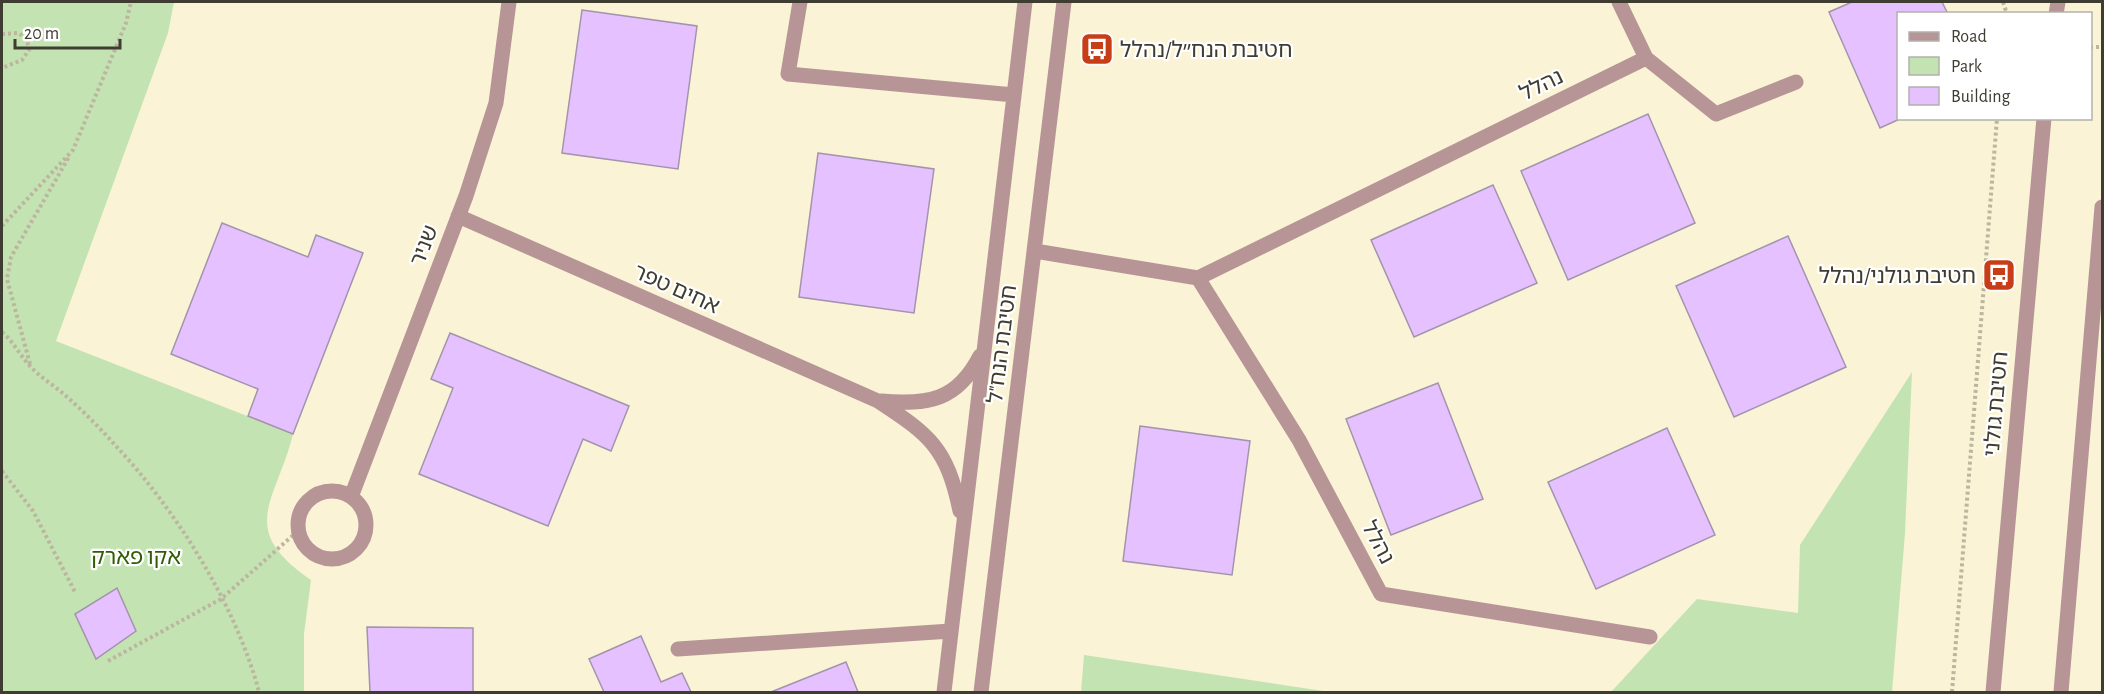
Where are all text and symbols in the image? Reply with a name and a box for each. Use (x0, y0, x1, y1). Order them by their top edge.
scale bar (15, 12, 120, 50)
legend (1897, 12, 2092, 120)
text: 20 m (24, 25, 59, 43)
text: Road (1951, 28, 1987, 46)
bus stop icon: חטיבת הנח״ל/נהלל (1079, 31, 1115, 67)
place label: חטיבת הנח״ל/נהלל (1120, 39, 1293, 61)
text: Park (1951, 58, 1983, 76)
street label: נהלל (1516, 65, 1567, 105)
text: Building (1951, 88, 2011, 106)
street label: שניר (406, 222, 442, 269)
bus stop icon: חטיבת גולני/נהלל (1981, 257, 2017, 293)
street label: אחים טפר (630, 260, 723, 318)
place label: חטיבת גולני/נהלל (1819, 265, 1976, 287)
street label: חטיבת הנח"ל (984, 284, 1020, 405)
street label: חטיבת גולני (1980, 350, 2012, 458)
street label: נהלל (1358, 517, 1398, 568)
park label: אקו פארק (91, 546, 181, 568)

